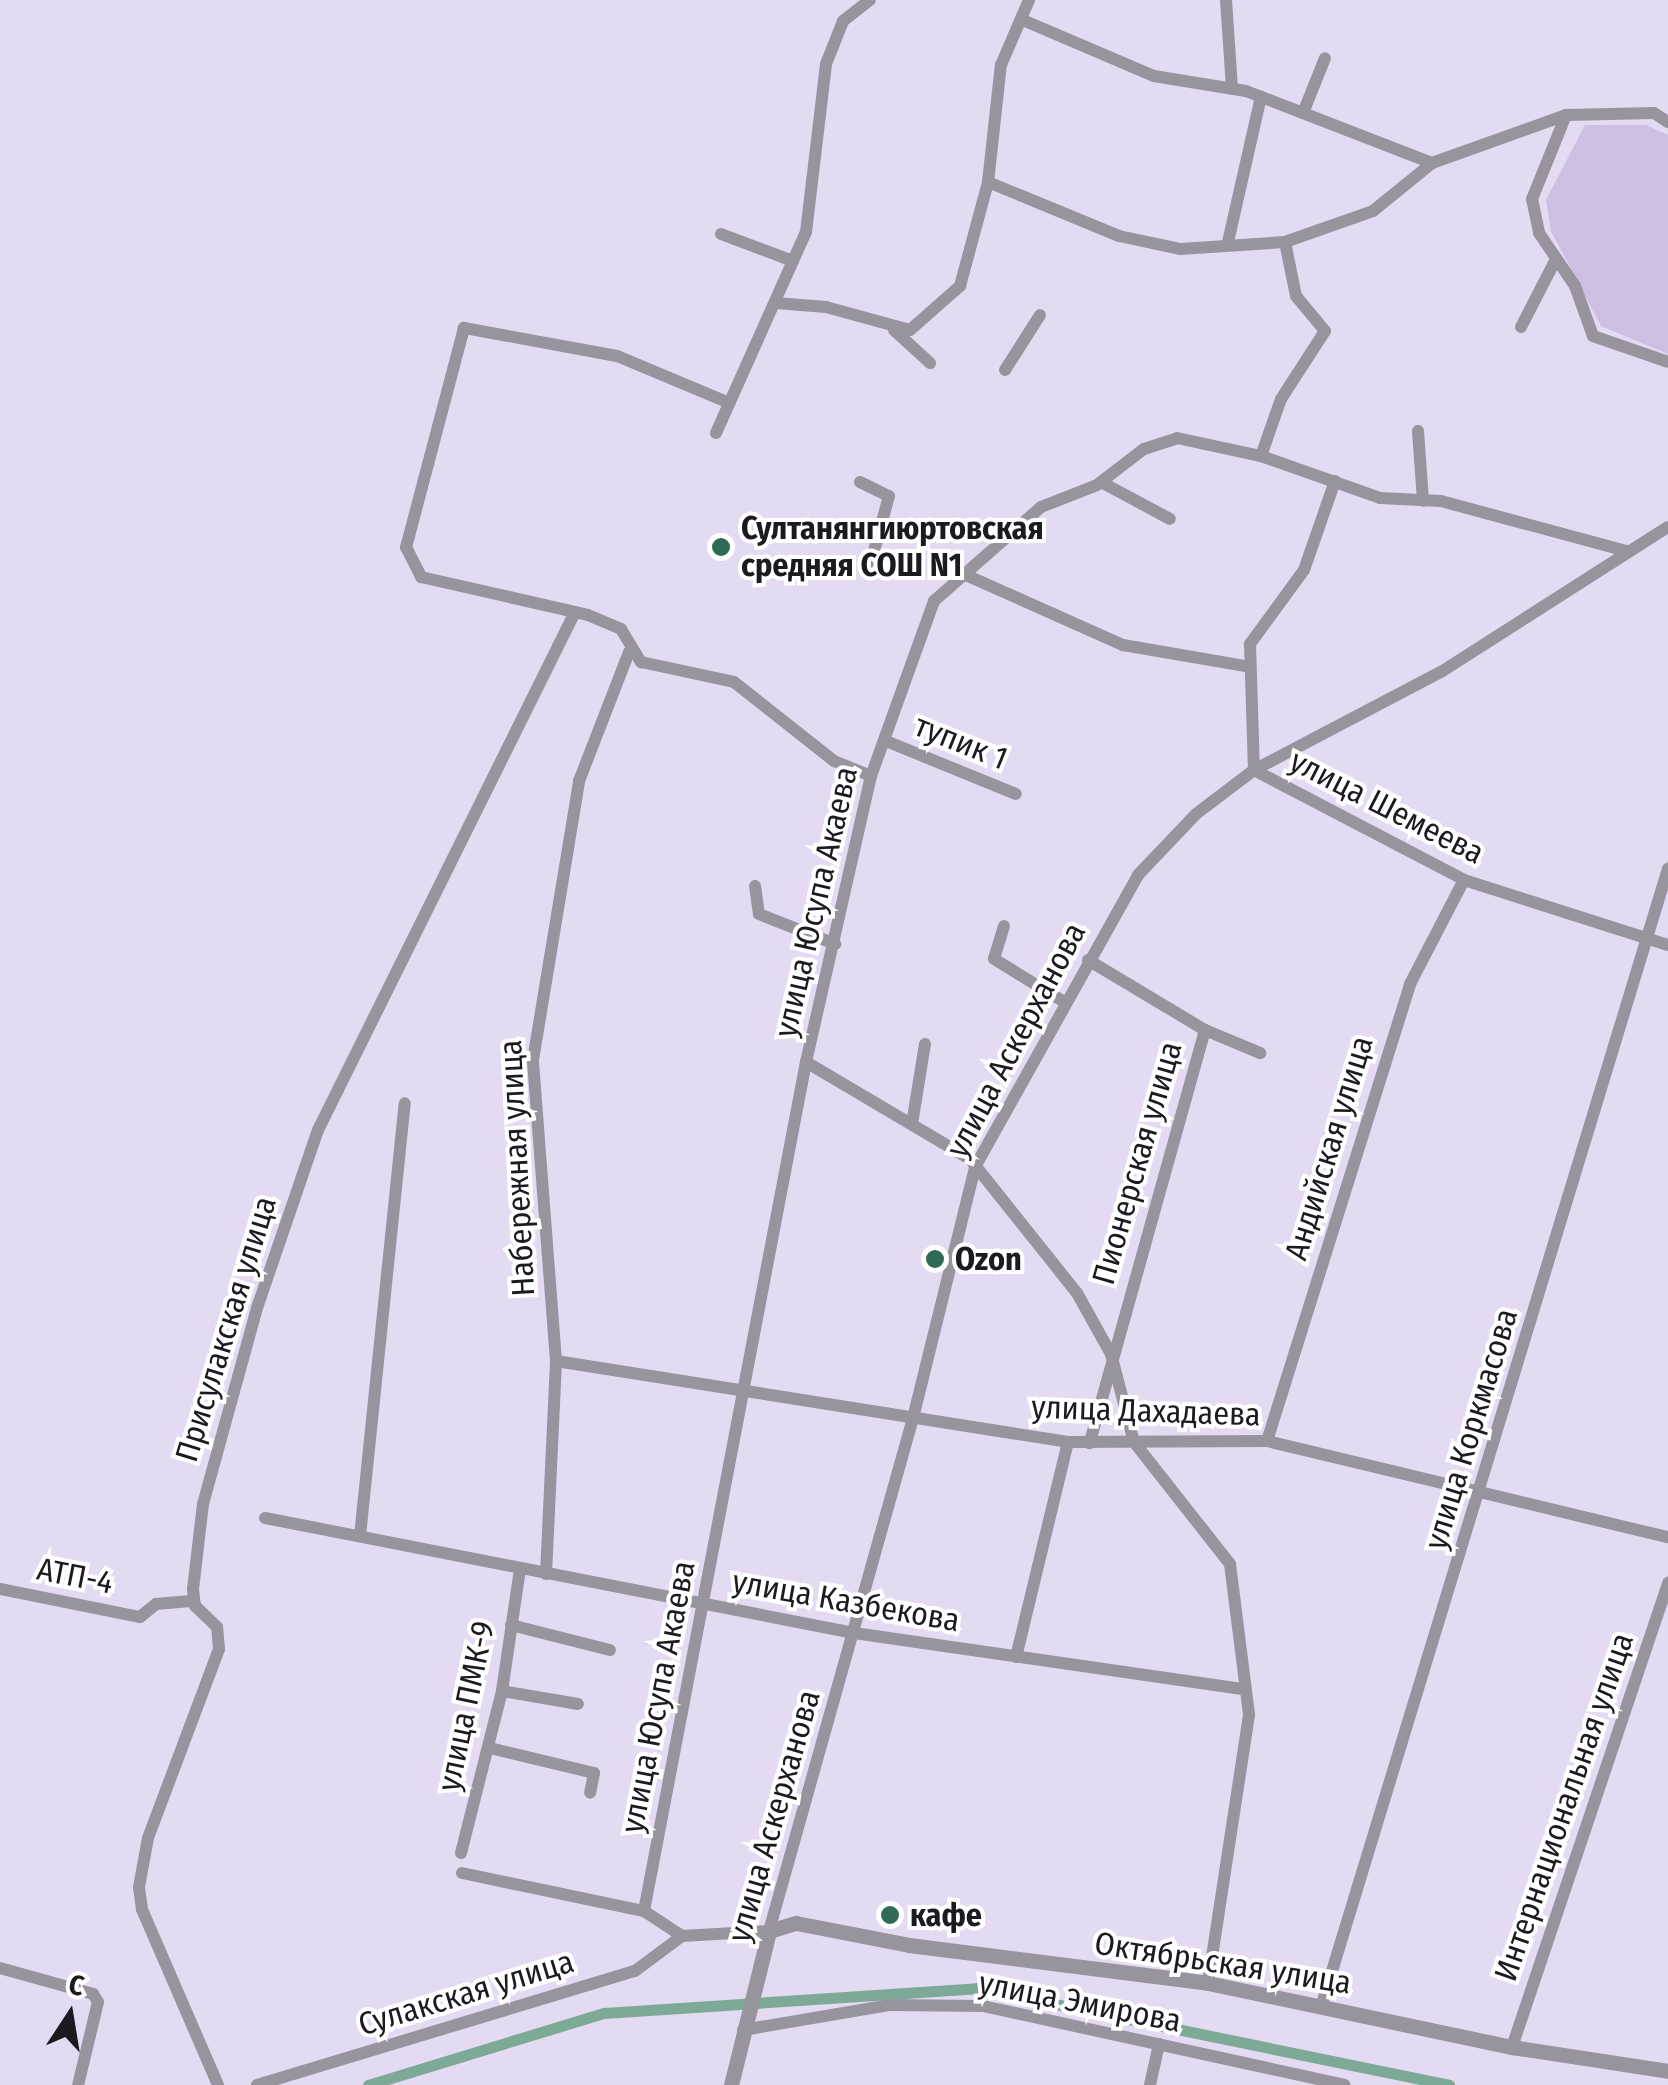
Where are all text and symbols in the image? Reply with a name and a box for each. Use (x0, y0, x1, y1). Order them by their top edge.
place label: Султанянгиюртовская средняя СОШ N1 (741, 510, 1044, 585)
marker: Султанянгиюртовская средняя СОШ N1 (710, 536, 732, 558)
street label: тупик 1 (909, 706, 1013, 778)
street label: улица Шемеева (1284, 742, 1490, 872)
street label: улица Юсупа Акаева (766, 763, 866, 1041)
street label: улица Аскерханова (938, 916, 1094, 1164)
street label: Андийская улица (1277, 1032, 1381, 1264)
street label: Пионерская улица (1084, 1037, 1190, 1289)
street label: Набережная улица (491, 1039, 543, 1297)
street label: Присулакская улица (167, 1192, 285, 1466)
place label: Ozon (955, 1240, 1022, 1278)
marker: Ozon (924, 1248, 946, 1270)
street label: улица Коркмасова (1416, 1304, 1526, 1554)
street label: улица Дахадаева (1031, 1388, 1261, 1434)
street label: АТП-4 (34, 1550, 116, 1602)
street label: улица Юсупа Акаева (613, 1558, 703, 1836)
street label: улица Казбекова (729, 1562, 963, 1640)
street label: улица ПМК-9 (429, 1618, 503, 1794)
street label: Интернациональная улица (1486, 1628, 1642, 1986)
street label: улица Аскерханова (720, 1686, 828, 1946)
place label: кафе (910, 1896, 982, 1934)
marker: кафе (879, 1904, 901, 1926)
street label: Октябрьская улица (1092, 1924, 1354, 2002)
street label: Сулакская улица (354, 1942, 578, 2044)
street label: улица Эмирова (976, 1964, 1184, 2040)
north arrow (20, 1965, 120, 2065)
text: С (66, 1968, 87, 2003)

